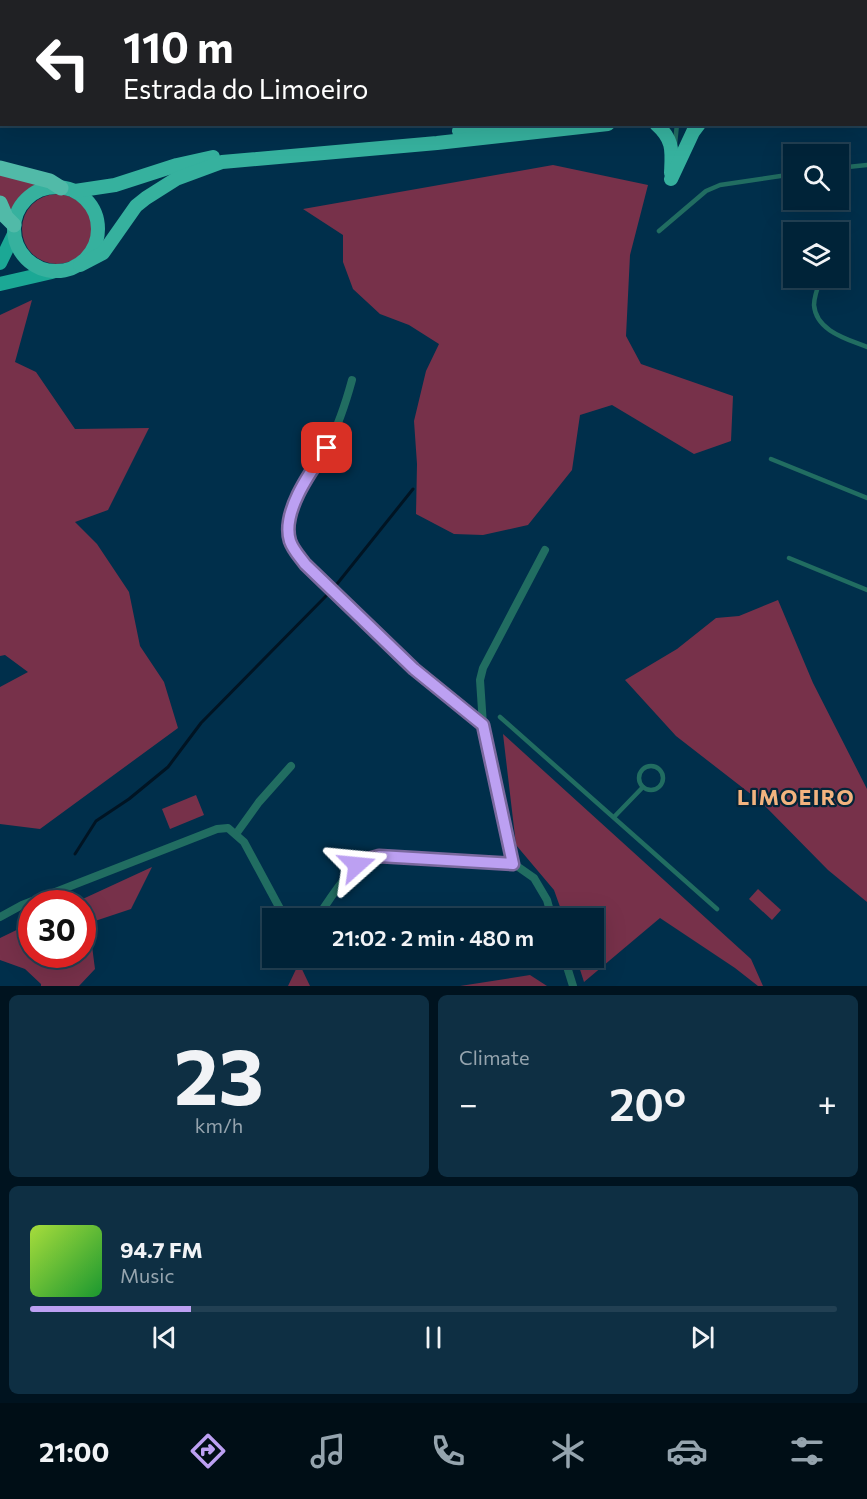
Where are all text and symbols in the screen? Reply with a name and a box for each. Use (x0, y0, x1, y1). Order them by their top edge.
text: 110 m (123, 20, 234, 72)
icon: left (24, 24, 102, 102)
text: Estrada do Limoeiro (123, 72, 368, 105)
map controls (783, 144, 849, 288)
button: search (783, 144, 849, 210)
button: layers (783, 222, 849, 288)
pin (301, 422, 352, 473)
icon: arrive (310, 431, 343, 464)
district label: LIMOEIRO (737, 784, 855, 809)
position arrow (325, 833, 389, 897)
speed limit sign: 30 (18, 890, 96, 968)
text: 21:02 · 2 min · 480 m (332, 924, 534, 951)
text: 23 (174, 1026, 264, 1121)
text: Climate (459, 1045, 529, 1069)
text: 20° (609, 1075, 686, 1130)
text: − (459, 1082, 478, 1123)
text: + (818, 1082, 837, 1123)
text: km/h (195, 1113, 243, 1137)
text: 94.7 FM (120, 1236, 203, 1263)
text: Music (120, 1263, 174, 1287)
icon: previous (148, 1321, 181, 1354)
icon: pause (417, 1321, 450, 1354)
icon: next (686, 1321, 719, 1354)
icon: directions (187, 1430, 229, 1472)
icon: music (307, 1430, 349, 1472)
icon: phone (427, 1430, 469, 1472)
icon: climate (547, 1430, 589, 1472)
icon: car (666, 1430, 708, 1472)
icon: filters (786, 1430, 828, 1472)
text: 21:00 (39, 1435, 109, 1468)

